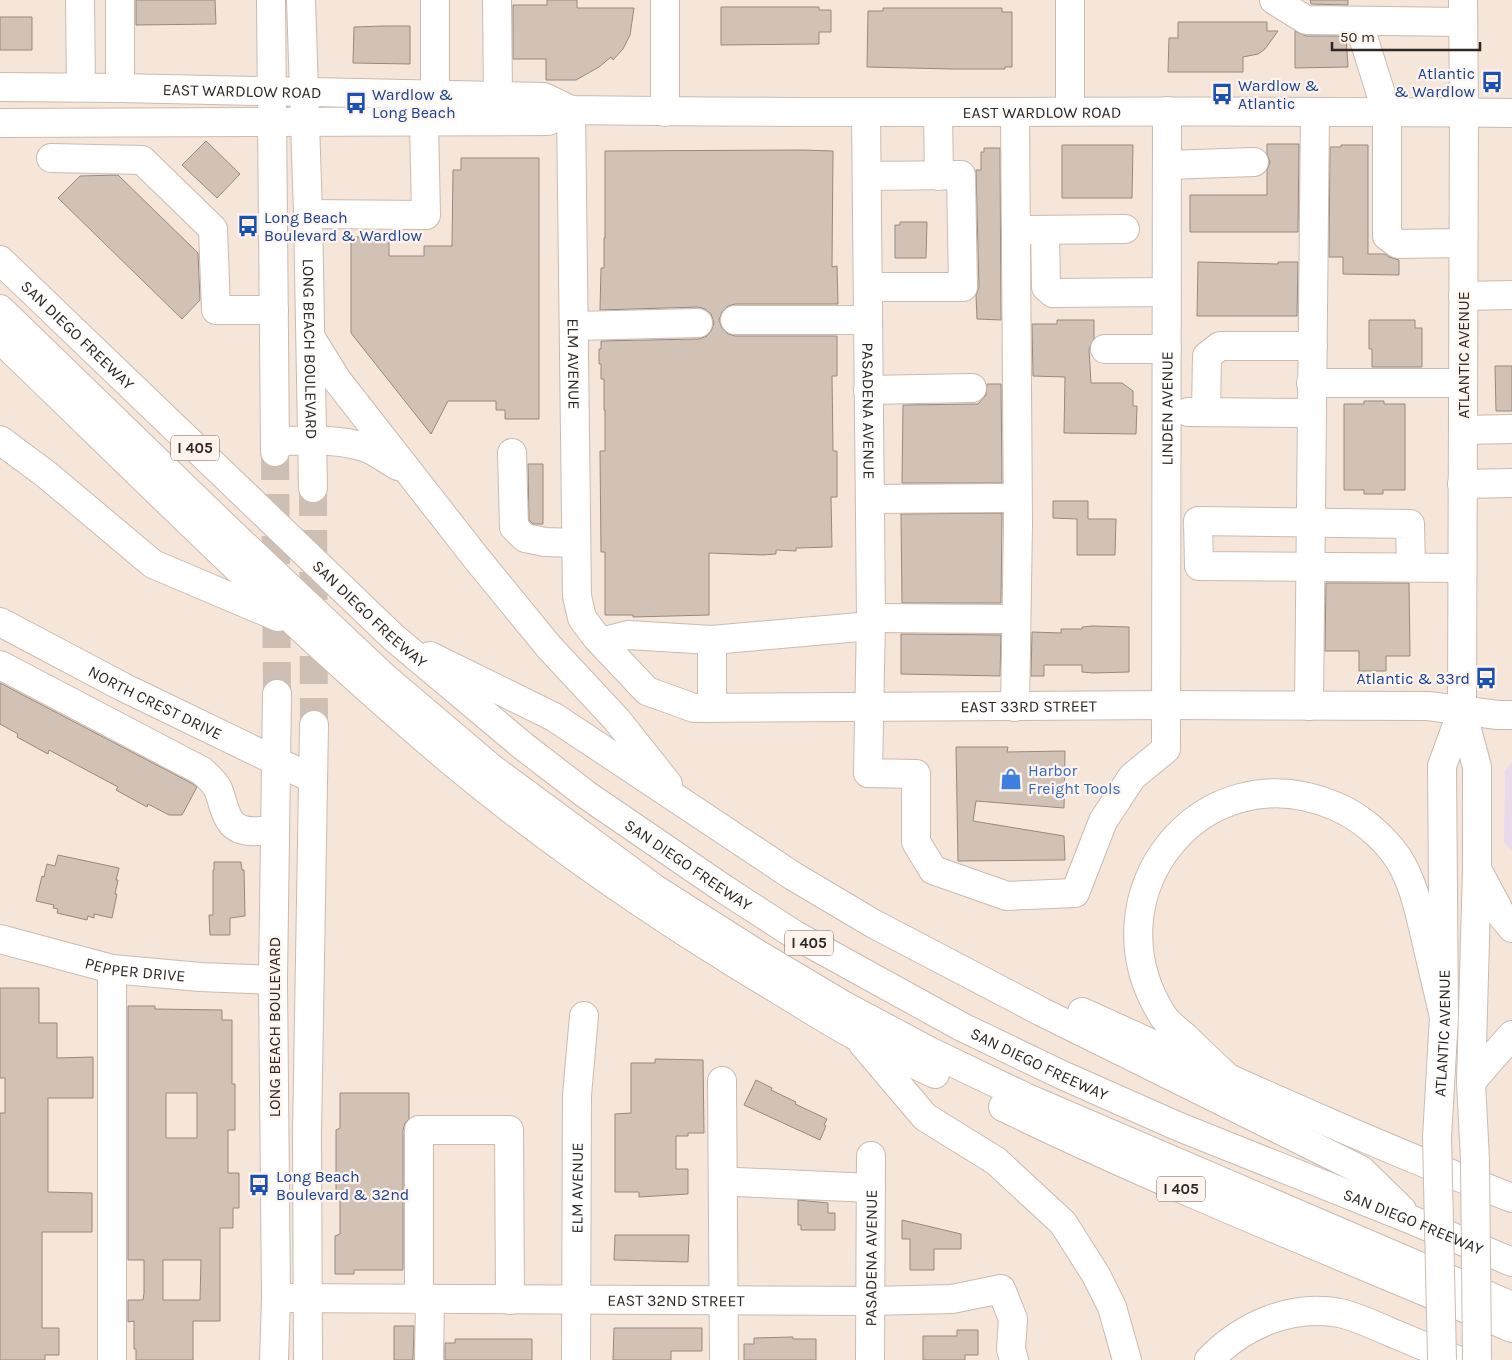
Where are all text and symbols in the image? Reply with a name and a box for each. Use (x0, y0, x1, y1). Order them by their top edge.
scale bar (1332, 20, 1480, 52)
text: 50 m (1340, 28, 1375, 46)
place label: Atlantic & Wardlow (1394, 64, 1475, 101)
bus stop icon: Atlantic & Wardlow (1479, 69, 1505, 95)
place label: Wardlow & Atlantic (1238, 76, 1319, 113)
street label: EAST WARDLOW ROAD (162, 79, 322, 102)
bus stop icon: Wardlow & Atlantic (1209, 81, 1235, 107)
place label: Wardlow & Long Beach (372, 85, 456, 122)
bus stop icon: Wardlow & Long Beach (343, 90, 369, 116)
street label: EAST WARDLOW ROAD (962, 102, 1121, 122)
place label: Long Beach Boulevard & Wardlow (264, 208, 423, 245)
bus stop icon: Long Beach Boulevard & Wardlow (235, 213, 261, 239)
street label: LONG BEACH BOULEVARD (299, 258, 322, 439)
street label: SAN DIEGO FREEWAY (17, 276, 139, 394)
street label: ATLANTIC AVENUE (1454, 291, 1473, 419)
street label: ELM AVENUE (564, 318, 584, 410)
street label: PASADENA AVENUE (859, 342, 879, 480)
street label: LINDEN AVENUE (1157, 351, 1176, 466)
road number: I 405 (171, 436, 219, 460)
street label: SAN DIEGO FREEWAY (309, 556, 432, 672)
street label: NORTH CREST DRIVE (85, 661, 225, 743)
bus stop icon: Atlantic & 33rd (1473, 665, 1499, 691)
place label: Atlantic & 33rd (1356, 669, 1470, 688)
street label: EAST 33RD STREET (960, 696, 1097, 716)
place label: Harbor Freight Tools (1028, 761, 1121, 798)
shop icon: Harbor Freight Tools (998, 766, 1024, 792)
street label: SAN DIEGO FREEWAY (621, 815, 756, 914)
road number: I 405 (785, 930, 833, 956)
street label: LONG BEACH BOULEVARD (265, 937, 284, 1117)
street label: PEPPER DRIVE (83, 953, 186, 985)
street label: ATLANTIC AVENUE (1430, 969, 1454, 1097)
street label: SAN DIEGO FREEWAY (968, 1023, 1111, 1104)
street label: ELM AVENUE (567, 1142, 586, 1234)
place label: Long Beach Boulevard & 32nd (276, 1167, 409, 1204)
bus stop icon: Long Beach Boulevard & 32nd (246, 1172, 272, 1198)
road number: I 405 (1157, 1176, 1205, 1202)
street label: SAN DIEGO FREEWAY (1341, 1184, 1487, 1259)
street label: PASADENA AVENUE (861, 1189, 880, 1327)
street label: EAST 32ND STREET (607, 1290, 745, 1310)

